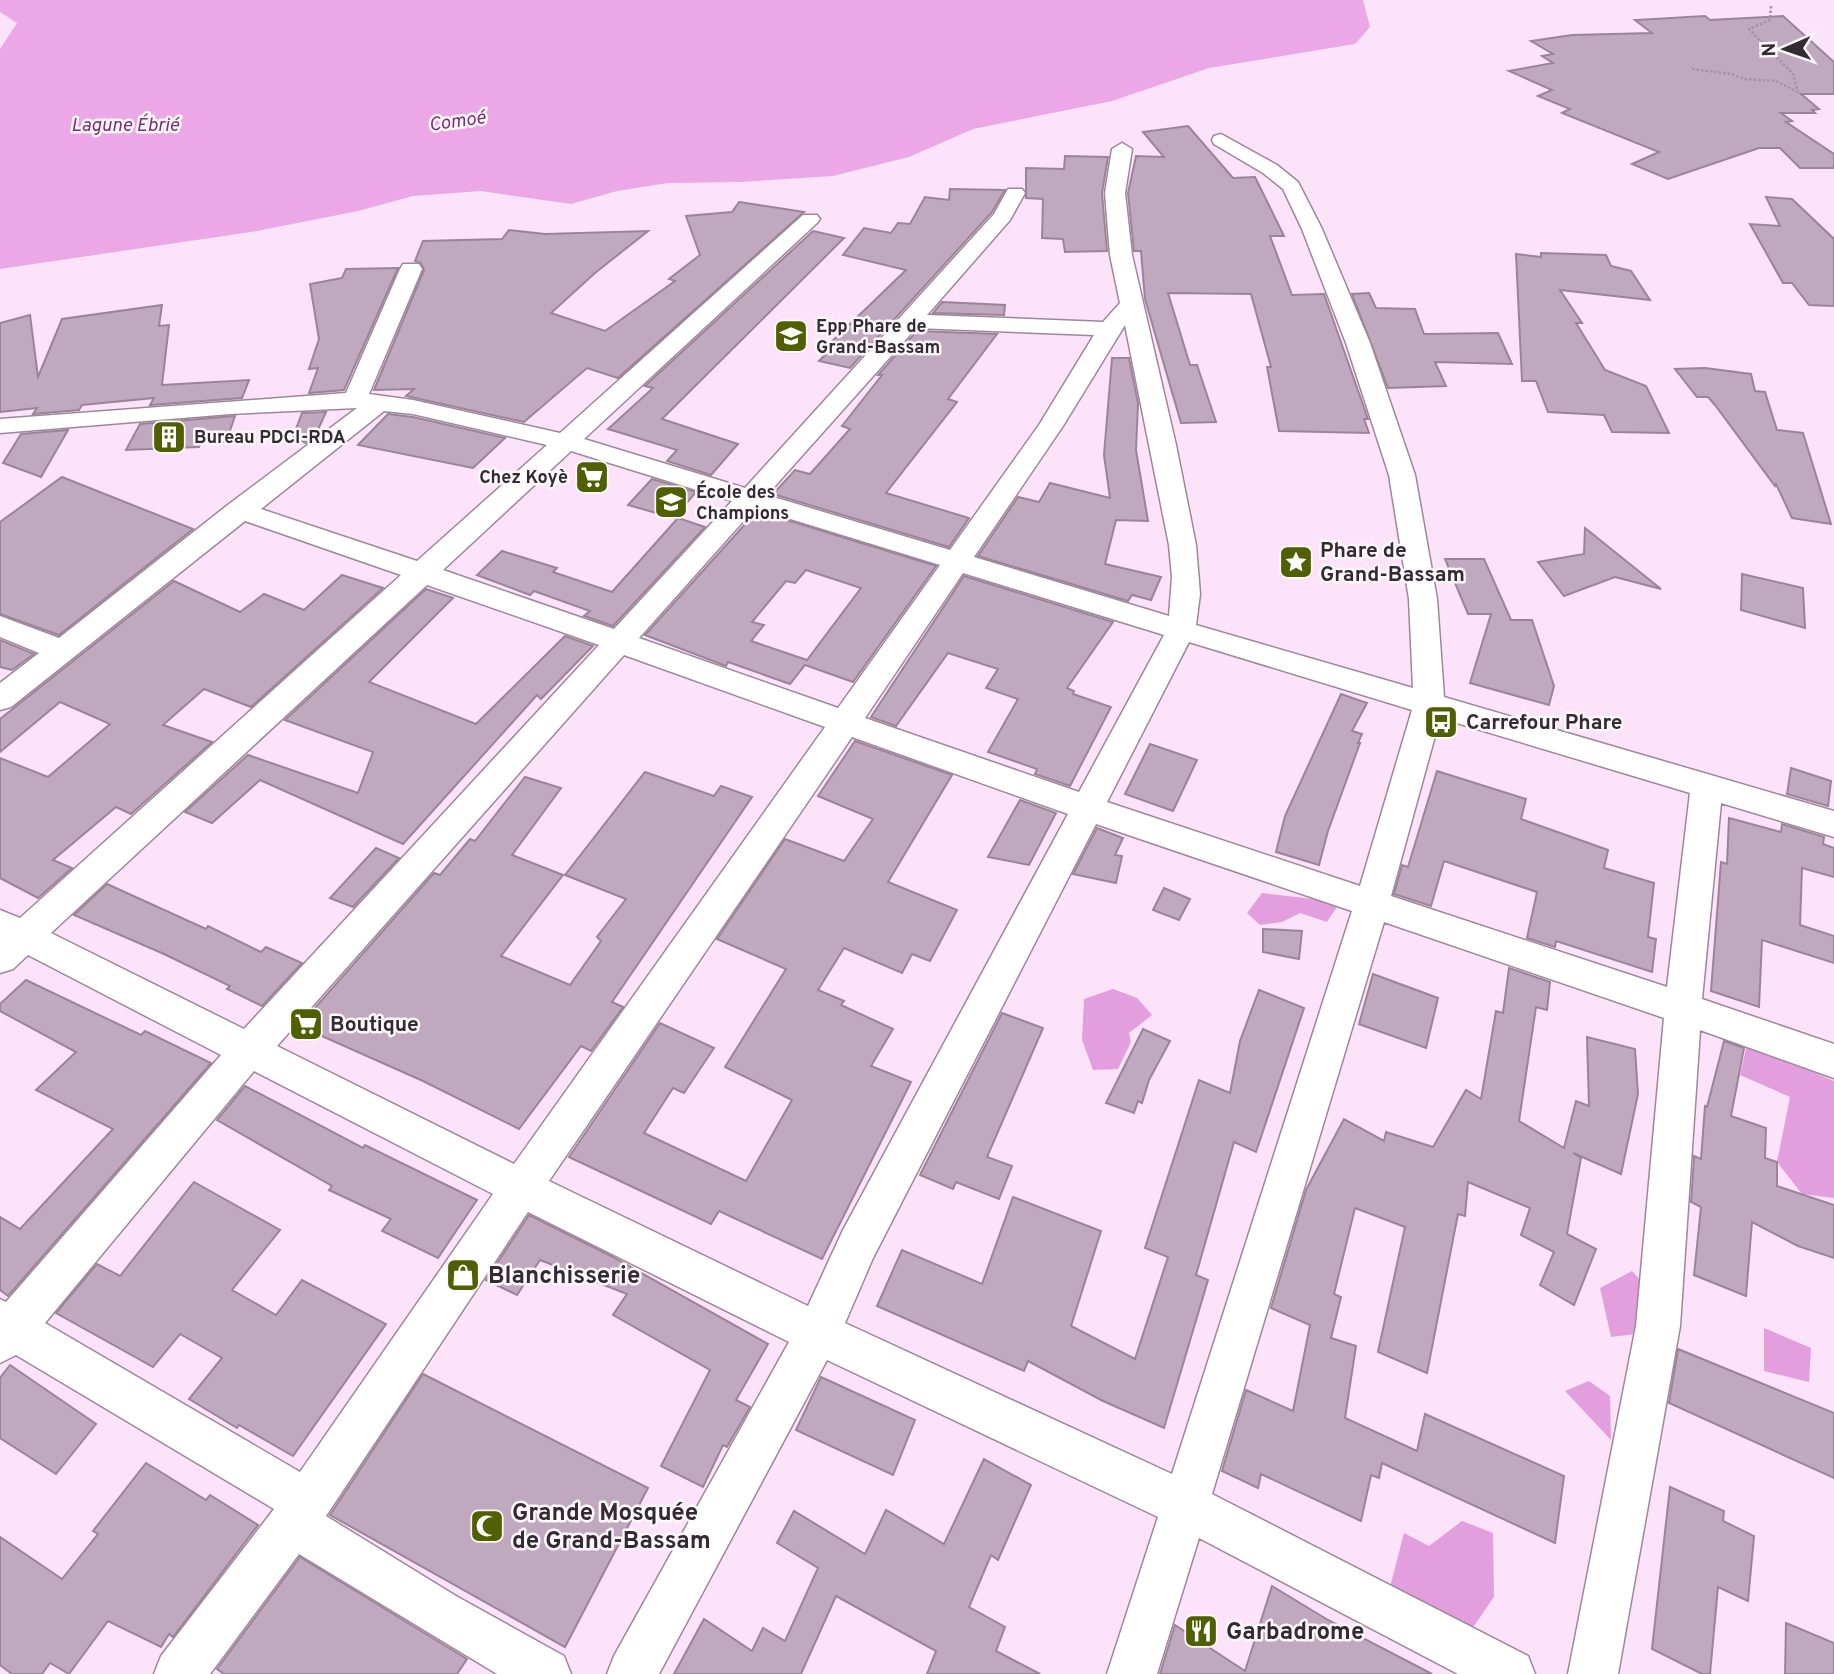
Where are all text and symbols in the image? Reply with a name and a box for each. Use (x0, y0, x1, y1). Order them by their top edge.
north arrow (1750, 14, 1820, 84)
text: N (1758, 42, 1782, 57)
water label: Comoé (427, 106, 489, 138)
water label: Lagune Ébrié (71, 113, 181, 138)
place label: Epp Phare de Grand-Bassam (816, 316, 940, 360)
school or university icon: Epp Phare de Grand-Bassam (772, 317, 810, 355)
building icon: Bureau PDCI-RDA (150, 418, 188, 456)
place label: Bureau PDCI-RDA (194, 427, 346, 450)
supermarket icon: Chez Koyè (573, 458, 611, 496)
place label: Chez Koyè (479, 467, 568, 490)
place label: École des Champions (696, 480, 789, 526)
school or university icon: École des Champions (652, 483, 690, 521)
place label: Phare de Grand-Bassam (1320, 538, 1465, 589)
place icon: Phare de Grand-Bassam (1277, 543, 1315, 581)
bus stop icon: Carrefour Phare (1422, 703, 1460, 741)
place label: Carrefour Phare (1466, 710, 1622, 737)
supermarket icon: Boutique (287, 1005, 325, 1043)
place label: Boutique (330, 1012, 419, 1039)
shop icon: Blanchisserie (444, 1256, 482, 1294)
place label: Blanchisserie (488, 1262, 640, 1292)
place label: Grande Mosquée de Grand-Bassam (512, 1499, 711, 1557)
mosque icon: Grande Mosquée de Grand-Bassam (468, 1507, 506, 1545)
restaurant icon: Garbadrome (1182, 1612, 1220, 1650)
place label: Garbadrome (1226, 1618, 1364, 1648)

